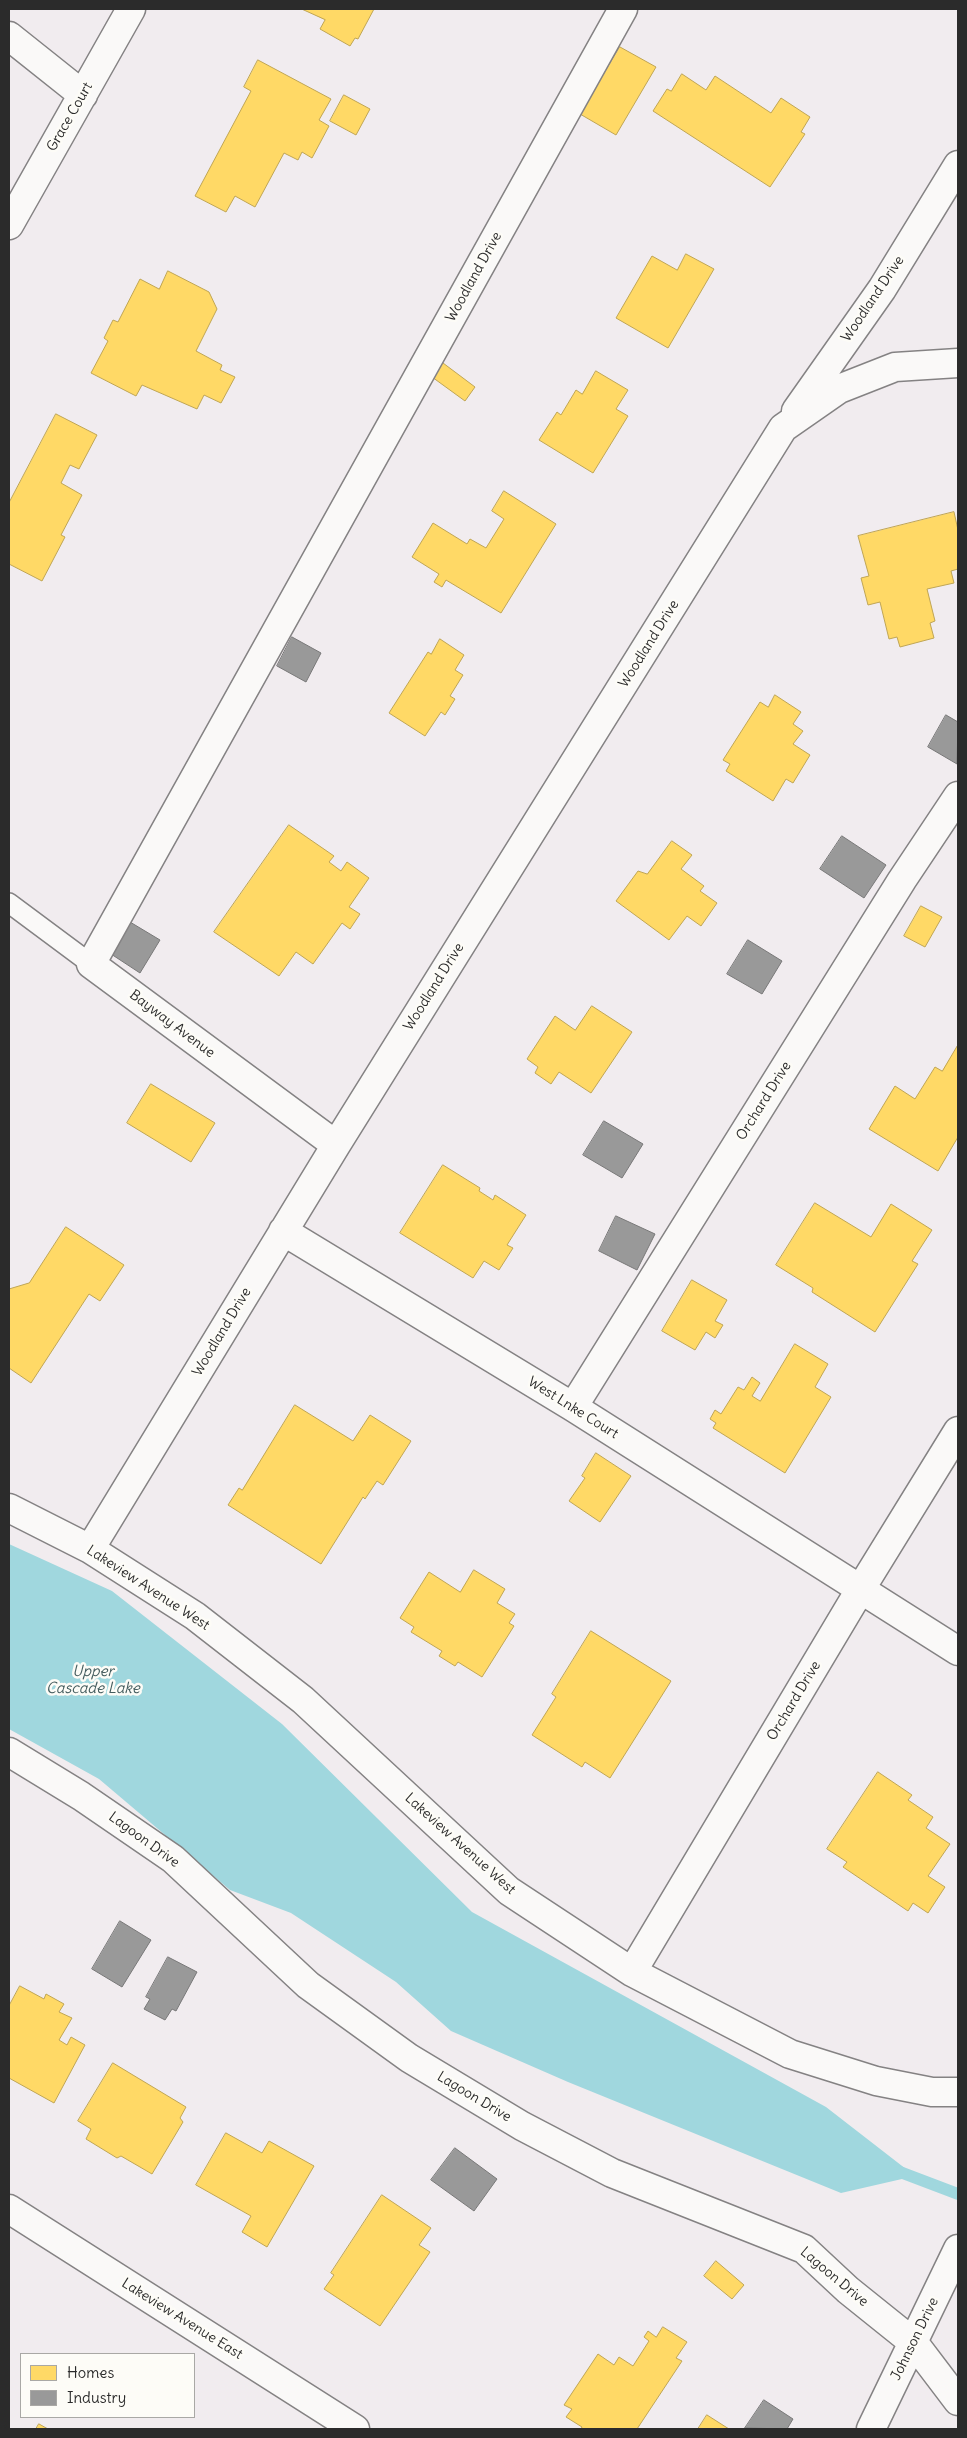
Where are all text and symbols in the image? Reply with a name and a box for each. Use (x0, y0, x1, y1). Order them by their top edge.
street label: Grace Court (44, 80, 96, 154)
street label: Woodland Drive (442, 229, 506, 325)
street label: Woodland Drive (838, 253, 908, 345)
street label: Woodland Drive (615, 597, 683, 691)
street label: Woodland Drive (400, 940, 468, 1034)
street label: Bayway Avenue (126, 987, 218, 1061)
street label: Orchard Drive (733, 1058, 795, 1144)
street label: Woodland Drive (189, 1285, 255, 1379)
street label: West Lnke Court (525, 1373, 621, 1443)
street label: Lakeview Avenue West (83, 1542, 213, 1634)
street label: Orchard Drive (764, 1658, 824, 1744)
water label: Upper Cascade Lake (46, 1663, 140, 1698)
street label: Lakeview Avenue West (401, 1790, 519, 1898)
street label: Lagoon Drive (105, 1809, 183, 1871)
street label: Lagoon Drive (434, 2068, 514, 2126)
street label: Lagoon Drive (797, 2244, 871, 2310)
street label: Lakeview Avenue East (118, 2275, 246, 2363)
street label: Johnson Drive (888, 2295, 942, 2383)
legend (20, 2353, 195, 2418)
text: Homes (67, 2363, 114, 2382)
text: Industry (67, 2388, 126, 2407)

